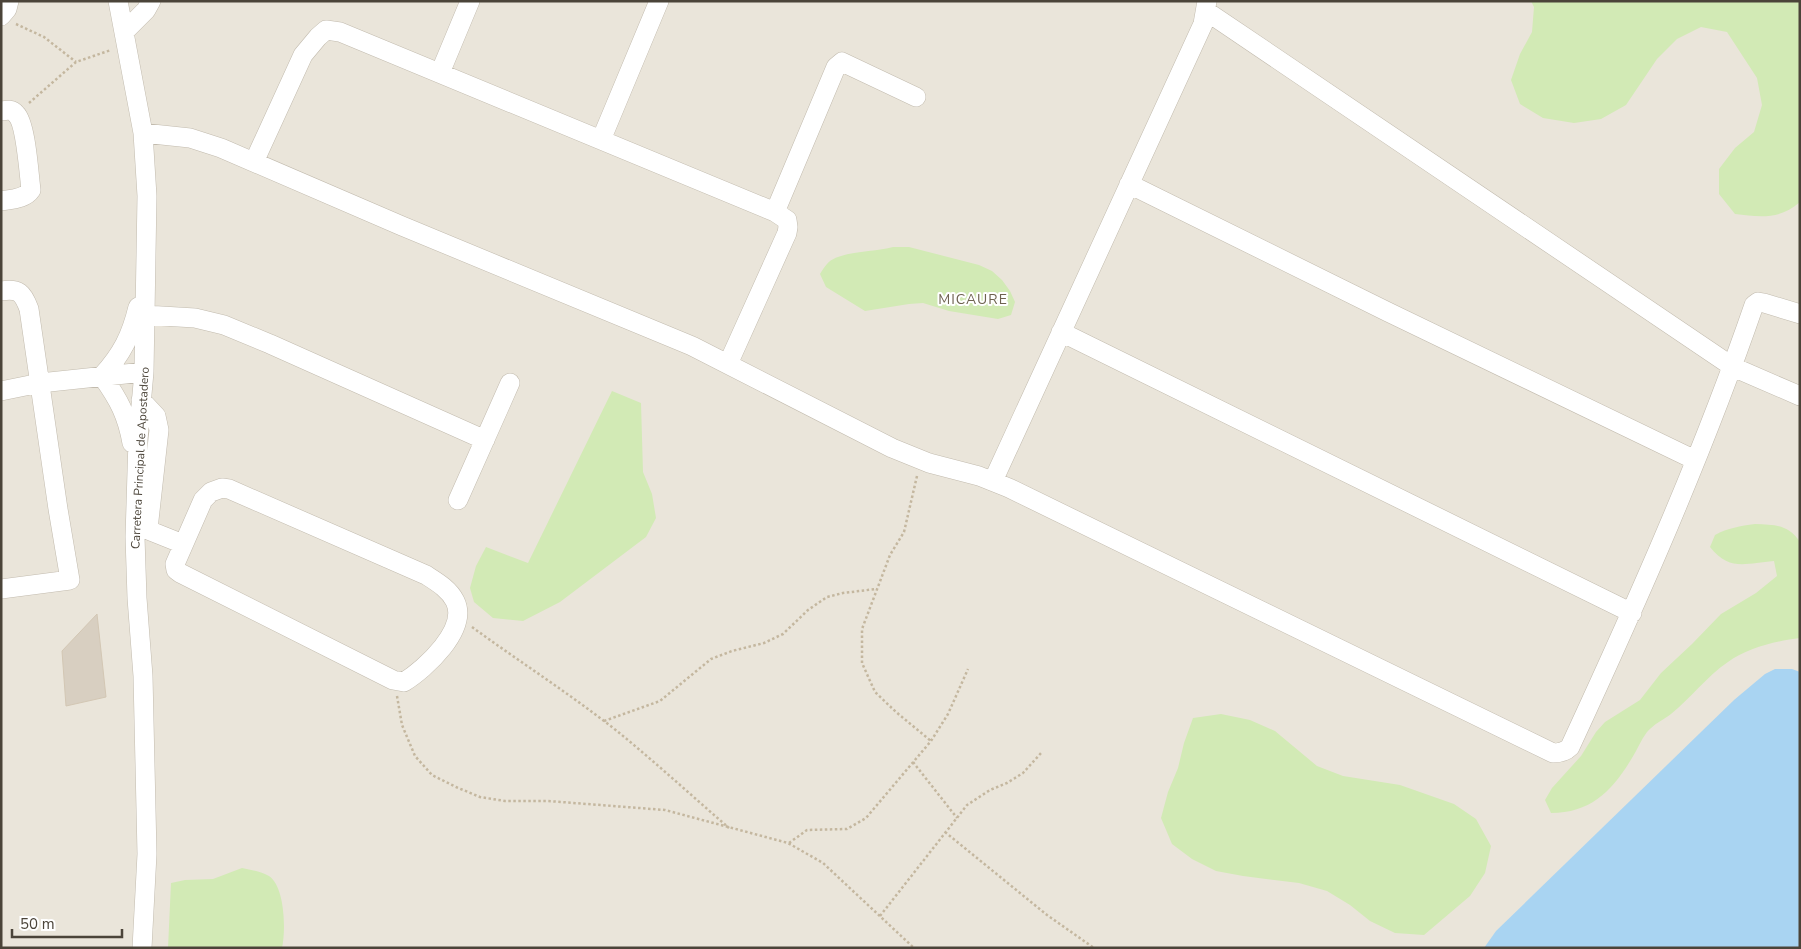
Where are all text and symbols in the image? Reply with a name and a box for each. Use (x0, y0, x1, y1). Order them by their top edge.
district label: MICAURE (938, 290, 1008, 309)
street label: Carretera Principal de Apostadero (127, 366, 153, 550)
scale bar (12, 906, 122, 938)
text: 50 m (20, 914, 55, 934)

